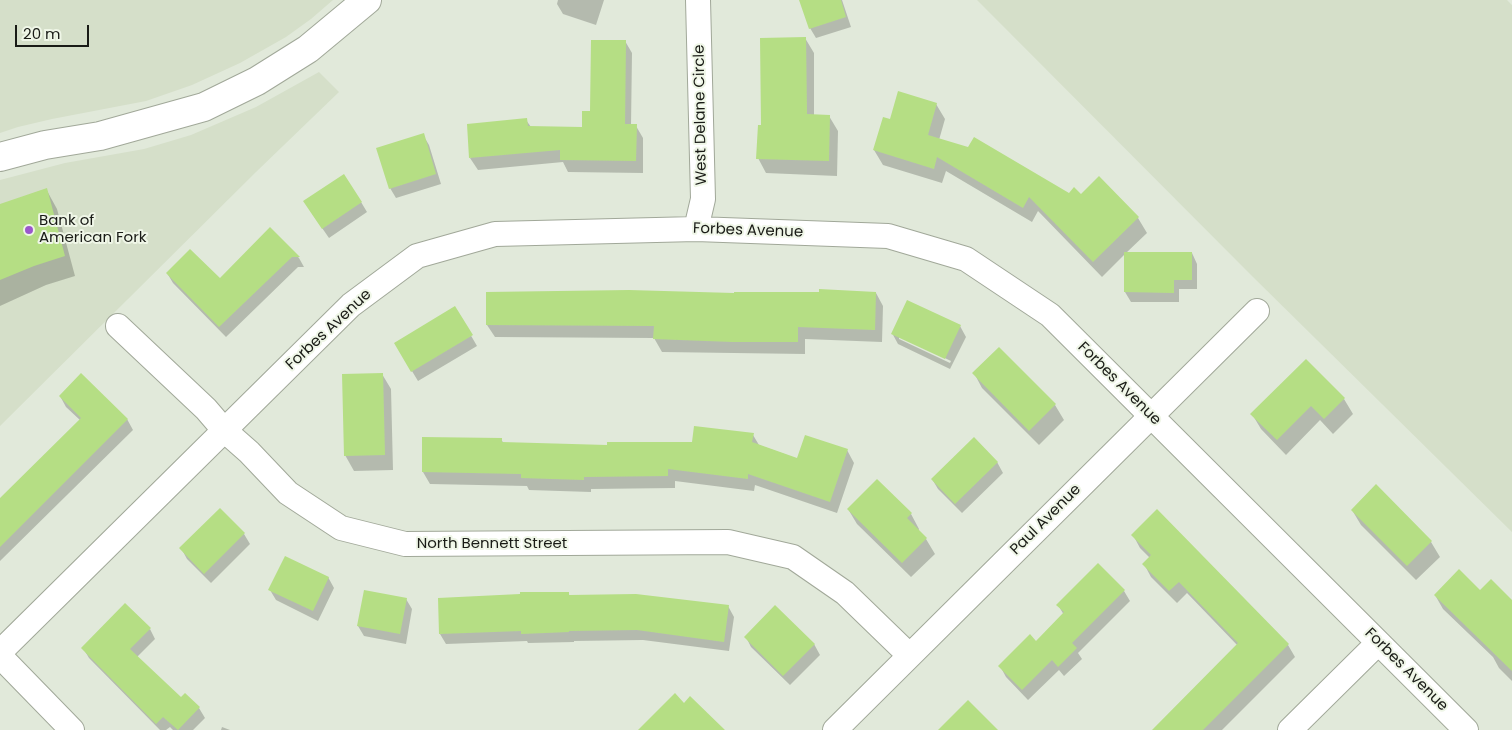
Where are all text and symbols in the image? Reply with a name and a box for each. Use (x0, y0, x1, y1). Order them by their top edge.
scale bar (18, 15, 91, 47)
text: 20 m (23, 23, 61, 44)
street label: West Delane Circle (691, 44, 711, 186)
place label: Bank of American Fork (39, 212, 146, 247)
street label: Forbes Avenue (693, 220, 803, 242)
marker: Bank of American Fork (23, 224, 35, 236)
street label: Forbes Avenue (283, 286, 375, 374)
street label: Forbes Avenue (1074, 339, 1164, 429)
street label: Paul Avenue (1007, 481, 1085, 559)
street label: North Bennett Street (417, 535, 567, 553)
street label: Forbes Avenue (1361, 625, 1451, 715)

